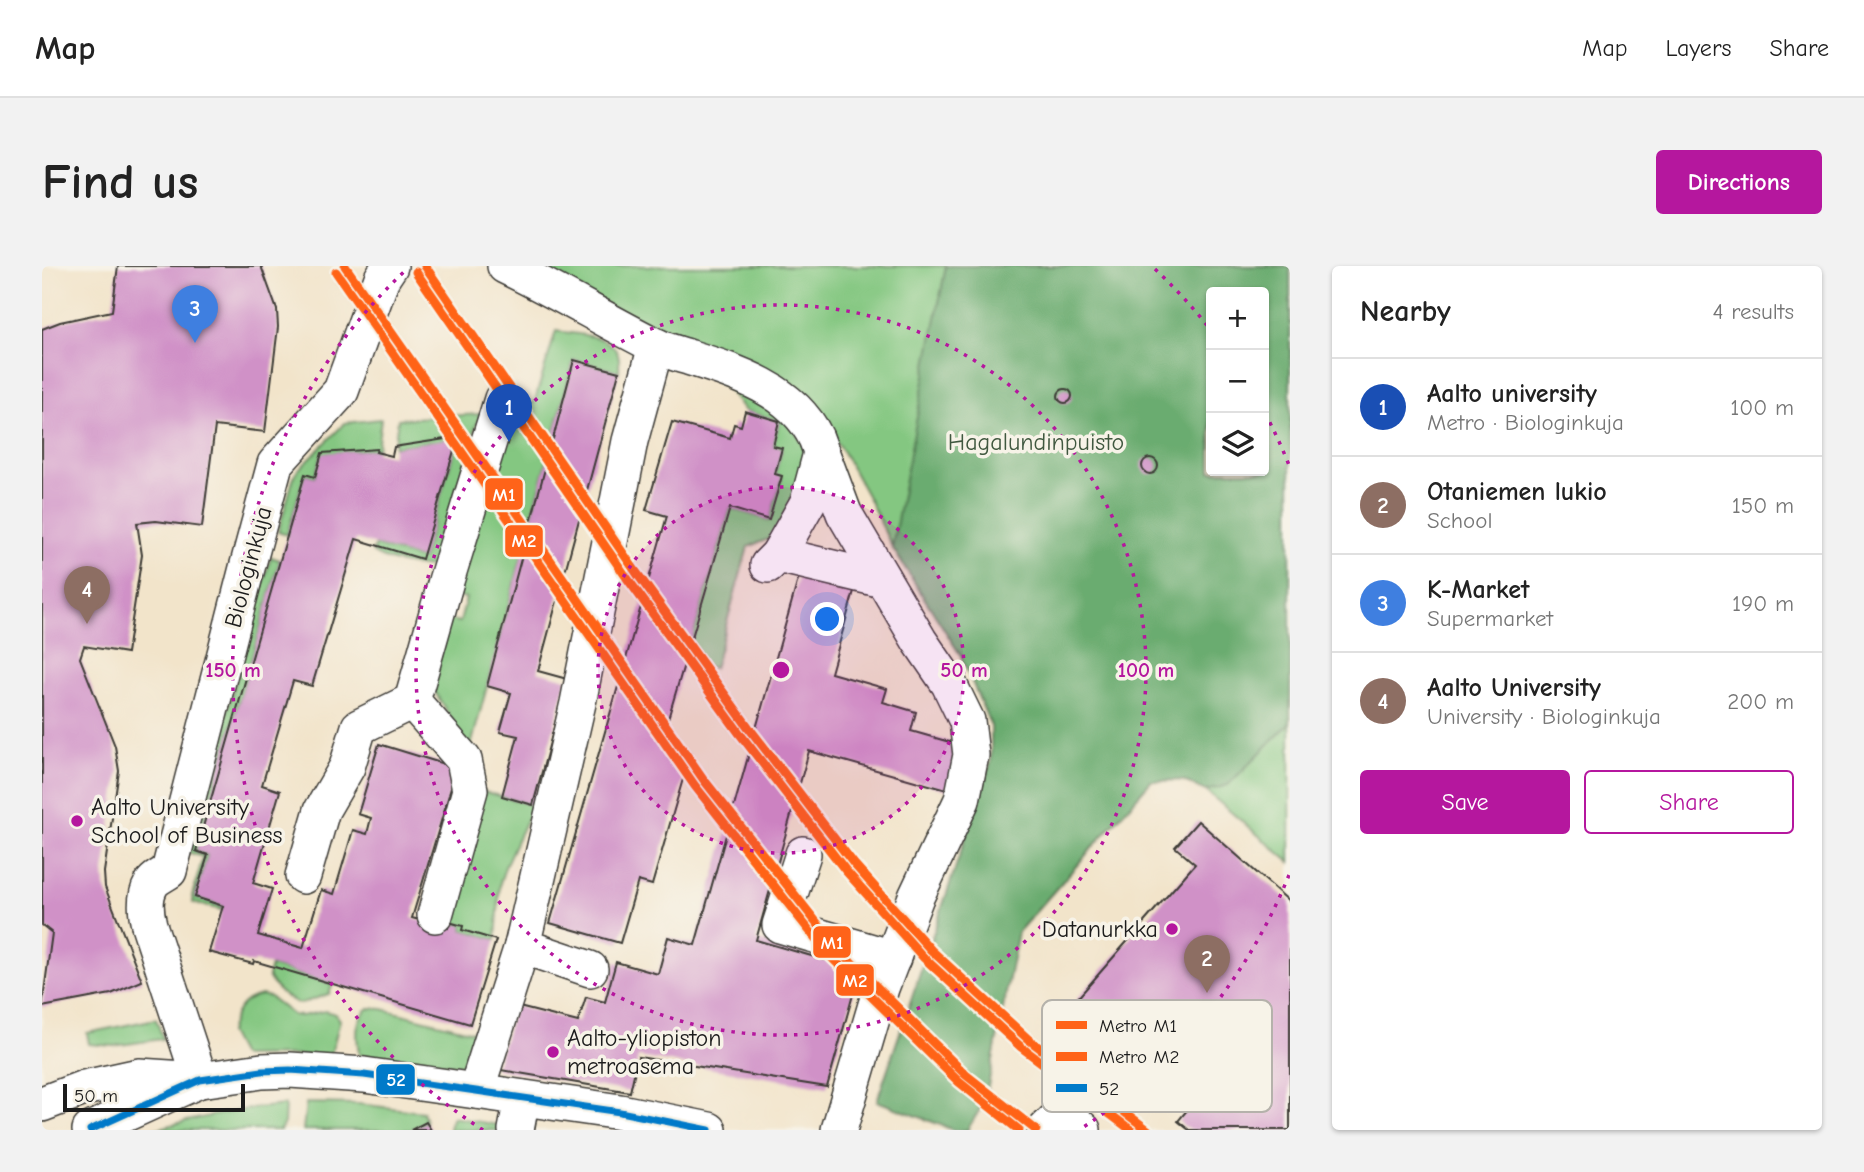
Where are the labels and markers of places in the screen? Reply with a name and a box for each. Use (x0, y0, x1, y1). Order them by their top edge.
pin: 3 (172, 285, 218, 343)
pin: 1 (486, 384, 532, 442)
pin: 4 (64, 566, 110, 624)
centre of rings (769, 658, 793, 682)
place label: Aalto University School of Business (91, 793, 283, 849)
marker: Aalto University School of Business (69, 813, 85, 829)
place label: Datanurkka (1042, 915, 1158, 943)
marker: Datanurkka (1164, 921, 1180, 937)
pin: 2 (1184, 935, 1230, 993)
place label: Aalto-yliopiston metroasema (567, 1024, 722, 1080)
marker: Aalto-yliopiston metroasema (545, 1044, 561, 1060)

